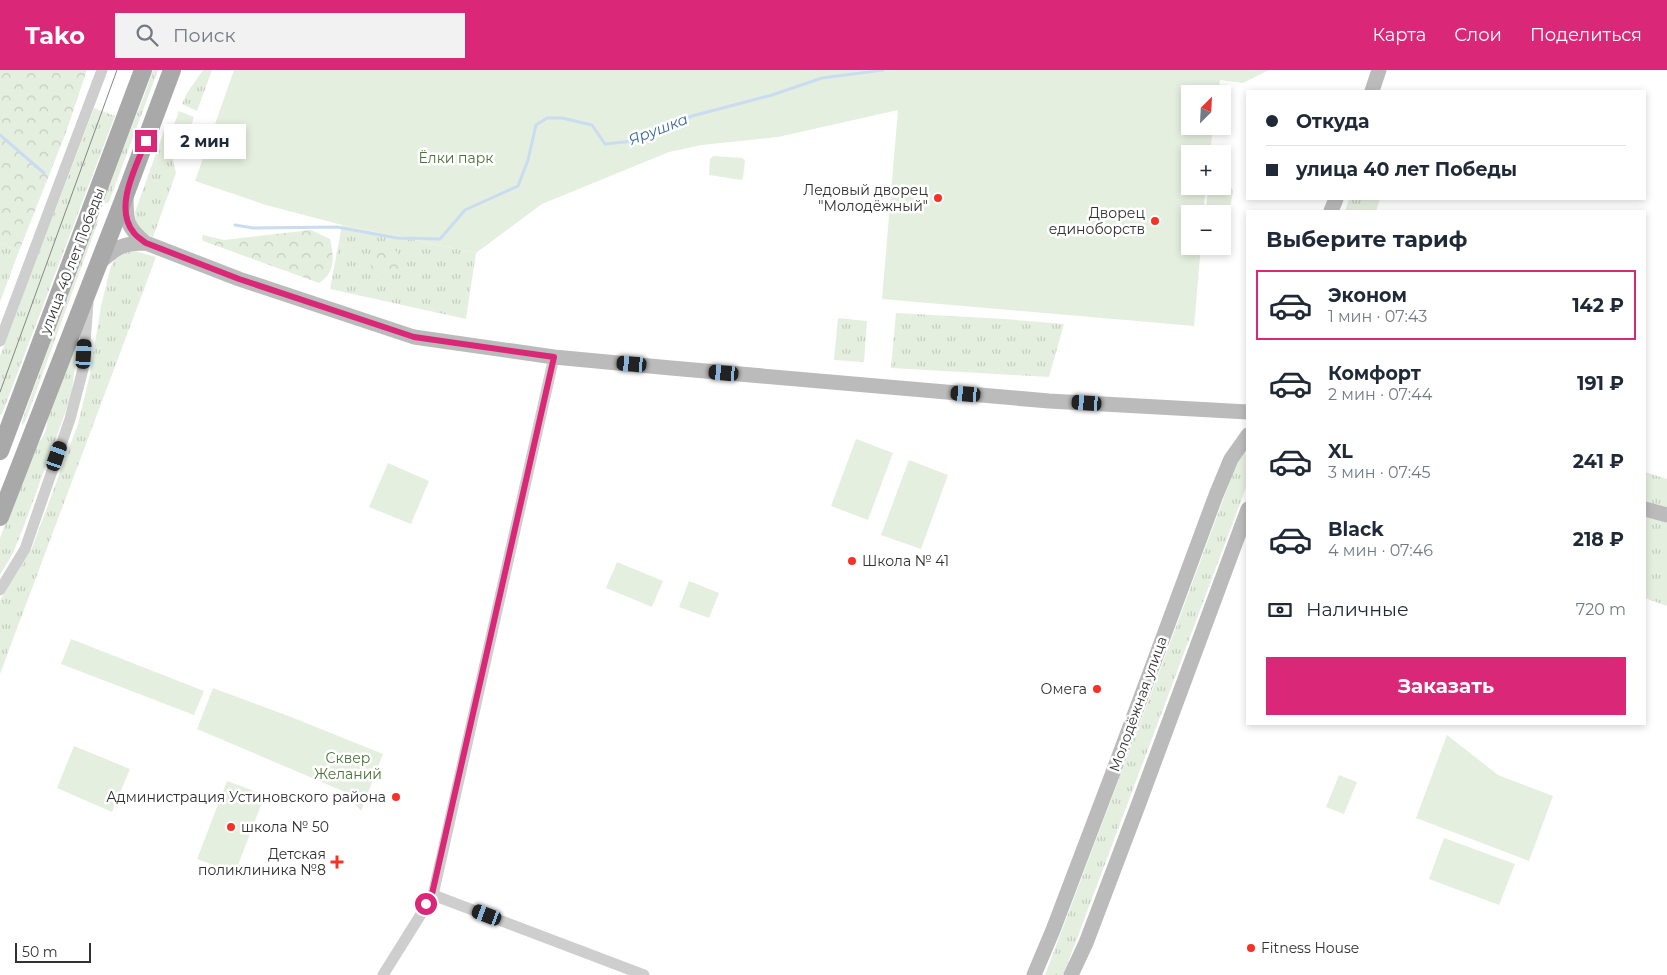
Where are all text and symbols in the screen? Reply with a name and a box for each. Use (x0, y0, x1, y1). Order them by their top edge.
search box (115, 13, 465, 58)
text: Tako (25, 21, 85, 50)
icon: search (133, 21, 161, 49)
text: Поиск (173, 24, 235, 47)
text: Карта (1372, 24, 1426, 46)
text: Слои (1454, 24, 1502, 46)
text: Поделиться (1530, 24, 1642, 46)
north arrow (1181, 85, 1231, 135)
map controls (1181, 85, 1231, 255)
water label: Ярушка (626, 109, 690, 149)
text: Откуда (1296, 110, 1370, 133)
callout: 2 мин (164, 124, 246, 158)
route end (135, 130, 157, 152)
text: 2 мин (180, 132, 230, 151)
button: + (1181, 145, 1231, 195)
park label: Ёлки парк (419, 149, 493, 167)
text: улица 40 лет Победы (1296, 158, 1517, 181)
place label: Ледовый дворец "Молодёжный" (803, 181, 928, 215)
street label: улица 40 лет Победы (35, 185, 108, 338)
marker: Ледовый дворец "Молодёжный" (932, 192, 944, 204)
place label: Дворец единоборств (1049, 204, 1145, 238)
button: − (1181, 205, 1231, 255)
marker: Дворец единоборств (1149, 215, 1161, 227)
text: Выберите тариф (1266, 226, 1467, 253)
icon: car (1268, 283, 1313, 328)
text: Эконом (1328, 284, 1407, 307)
text: 142 ₽ (1572, 294, 1624, 317)
text: 1 мин · 07:43 (1328, 307, 1427, 326)
car (75, 339, 92, 369)
car (616, 355, 647, 373)
icon: car (1268, 361, 1313, 406)
text: Комфорт (1328, 362, 1421, 385)
car (708, 364, 739, 382)
text: 191 ₽ (1577, 372, 1624, 395)
car (950, 385, 981, 403)
text: 2 мин · 07:44 (1328, 385, 1432, 404)
car (1071, 394, 1102, 412)
car (45, 439, 68, 473)
icon: car (1268, 439, 1313, 484)
text: XL (1328, 440, 1353, 463)
text: 241 ₽ (1573, 450, 1624, 473)
text: 3 мин · 07:45 (1328, 463, 1431, 482)
icon: car (1268, 517, 1313, 562)
text: Black (1328, 518, 1384, 541)
text: 218 ₽ (1573, 528, 1624, 551)
text: 4 мин · 07:46 (1328, 541, 1433, 560)
place label: Школа № 41 (862, 552, 949, 570)
marker: Школа № 41 (846, 555, 858, 567)
icon: cash (1266, 596, 1294, 624)
text: Наличные (1306, 598, 1409, 621)
text: 720 m (1576, 600, 1626, 619)
street label: Молодёжная улица (1105, 634, 1171, 774)
button: Заказать (1266, 657, 1626, 715)
place label: Омега (1041, 680, 1087, 698)
marker: Омега (1091, 683, 1103, 695)
park label: Сквер Желаний (314, 749, 382, 783)
place label: Администрация Устиновского района (106, 788, 386, 806)
marker: Администрация Устиновского района (390, 791, 402, 803)
place label: школа № 50 (241, 818, 329, 836)
marker: школа № 50 (225, 821, 237, 833)
place label: Детская поликлиника №8 (198, 845, 326, 879)
marker: Детская поликлиника №8 (330, 855, 344, 869)
route start (415, 893, 437, 915)
car (470, 903, 503, 927)
place label: Fitness House (1261, 939, 1359, 957)
scale bar (15, 940, 91, 963)
marker: Fitness House (1245, 942, 1257, 954)
text: 50 m (22, 943, 58, 961)

